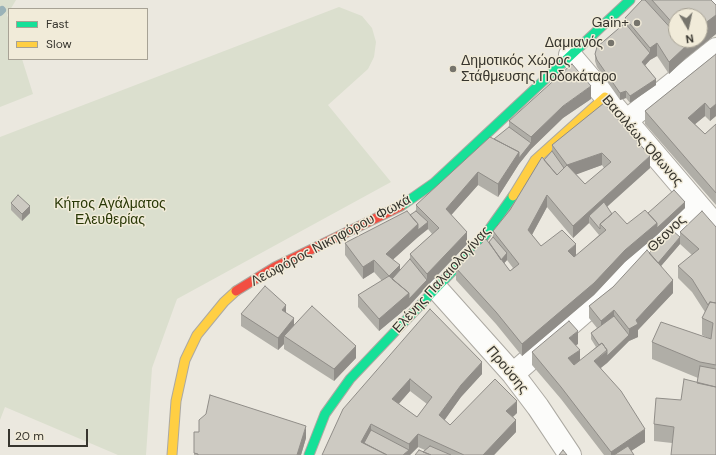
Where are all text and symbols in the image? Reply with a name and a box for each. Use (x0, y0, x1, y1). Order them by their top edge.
legend (8, 8, 148, 60)
north arrow (668, 8, 708, 48)
place label: Gain+ (592, 15, 629, 31)
text: Fast (46, 16, 69, 32)
marker: Gain+ (632, 18, 642, 28)
text: N (685, 31, 695, 46)
place label: Δαμιανός (545, 35, 603, 51)
text: Slow (46, 36, 72, 52)
marker: Δαμιανός (606, 38, 616, 48)
place label: Δημοτικός Χώρος Στάθμευσης Ποδοκάταρο (461, 53, 617, 86)
marker: Δημοτικός Χώρος Στάθμευσης Ποδοκάταρο (448, 64, 458, 74)
street label: Βασιλέως Όθωνος (598, 92, 686, 190)
street label: Λεωφόρος Νικηφόρου Φωκά (248, 192, 414, 290)
park label: Κήπος Αγάλματος Ελευθερίας (54, 196, 166, 228)
street label: Θεονος (644, 212, 690, 256)
street label: Ελένης Παλαιολογίνας (390, 223, 494, 337)
street label: Προύσης (482, 343, 532, 397)
scale bar (10, 421, 90, 447)
text: 20 m (15, 428, 44, 444)

